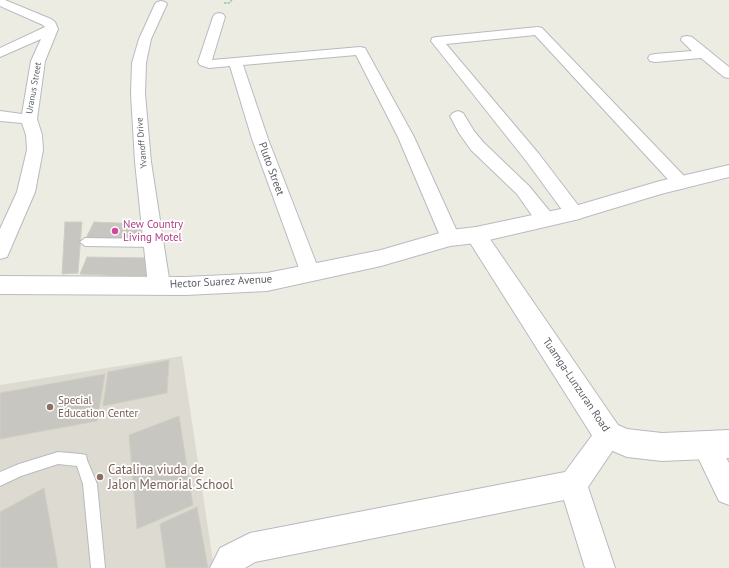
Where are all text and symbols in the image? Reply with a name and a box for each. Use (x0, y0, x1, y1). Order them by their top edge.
street label: Uranus Street (24, 61, 44, 115)
street label: Yvanoff Drive (134, 117, 150, 169)
street label: Pluto Street (255, 141, 287, 197)
place label: New Country Living Motel (123, 218, 183, 244)
marker: New Country Living Motel (110, 226, 120, 236)
street label: Hector Suarez Avenue (169, 273, 273, 291)
street label: Tuamga-Lunzuran Road (540, 336, 612, 434)
place label: Special Education Center (58, 394, 138, 420)
marker: Special Education Center (45, 402, 55, 412)
place label: Catalina viuda de Jalon Memorial School (108, 462, 233, 493)
marker: Catalina viuda de Jalon Memorial School (95, 472, 105, 482)

